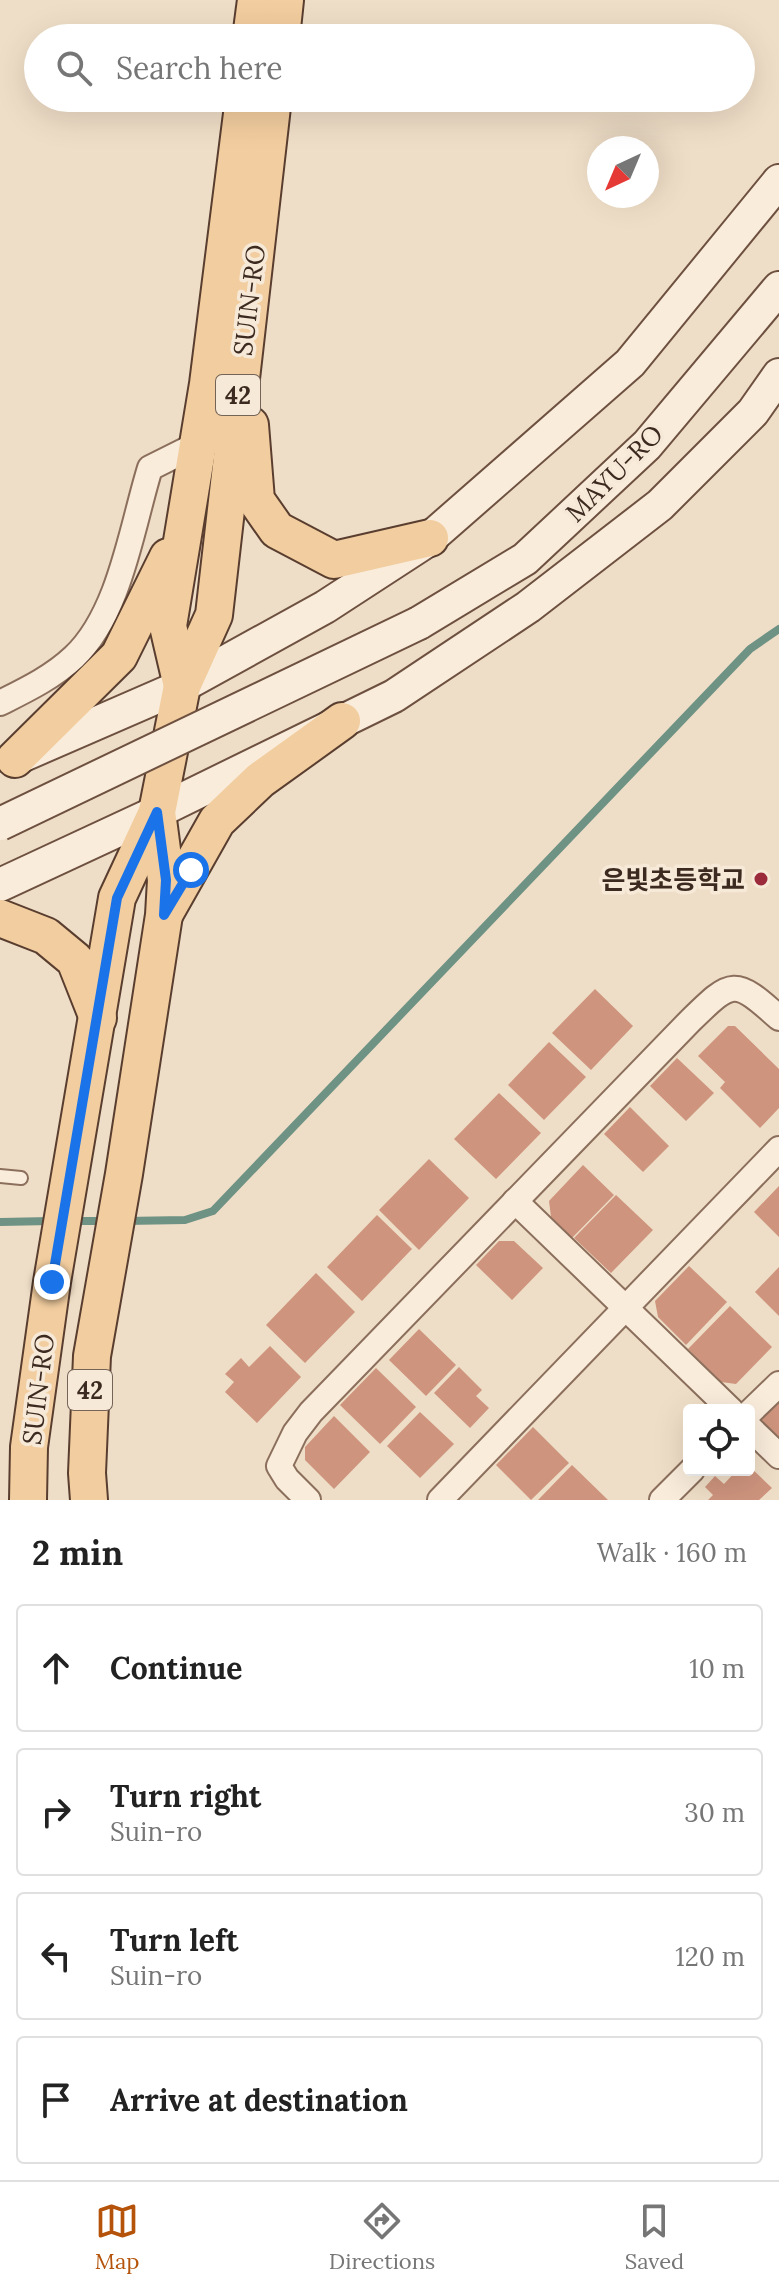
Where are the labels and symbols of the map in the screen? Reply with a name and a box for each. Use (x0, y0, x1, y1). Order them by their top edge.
north arrow (587, 136, 659, 208)
street label: SUIN-RO (226, 242, 272, 358)
road number: 42 (216, 375, 260, 415)
street label: MAYU-RO (558, 417, 670, 529)
route start (173, 852, 209, 888)
place label: 은빛초등학교 (601, 863, 745, 896)
marker: 은빛초등학교 (752, 870, 770, 888)
route end (34, 1264, 70, 1300)
street label: SUIN-RO (15, 1331, 61, 1447)
road number: 42 (68, 1370, 112, 1410)

